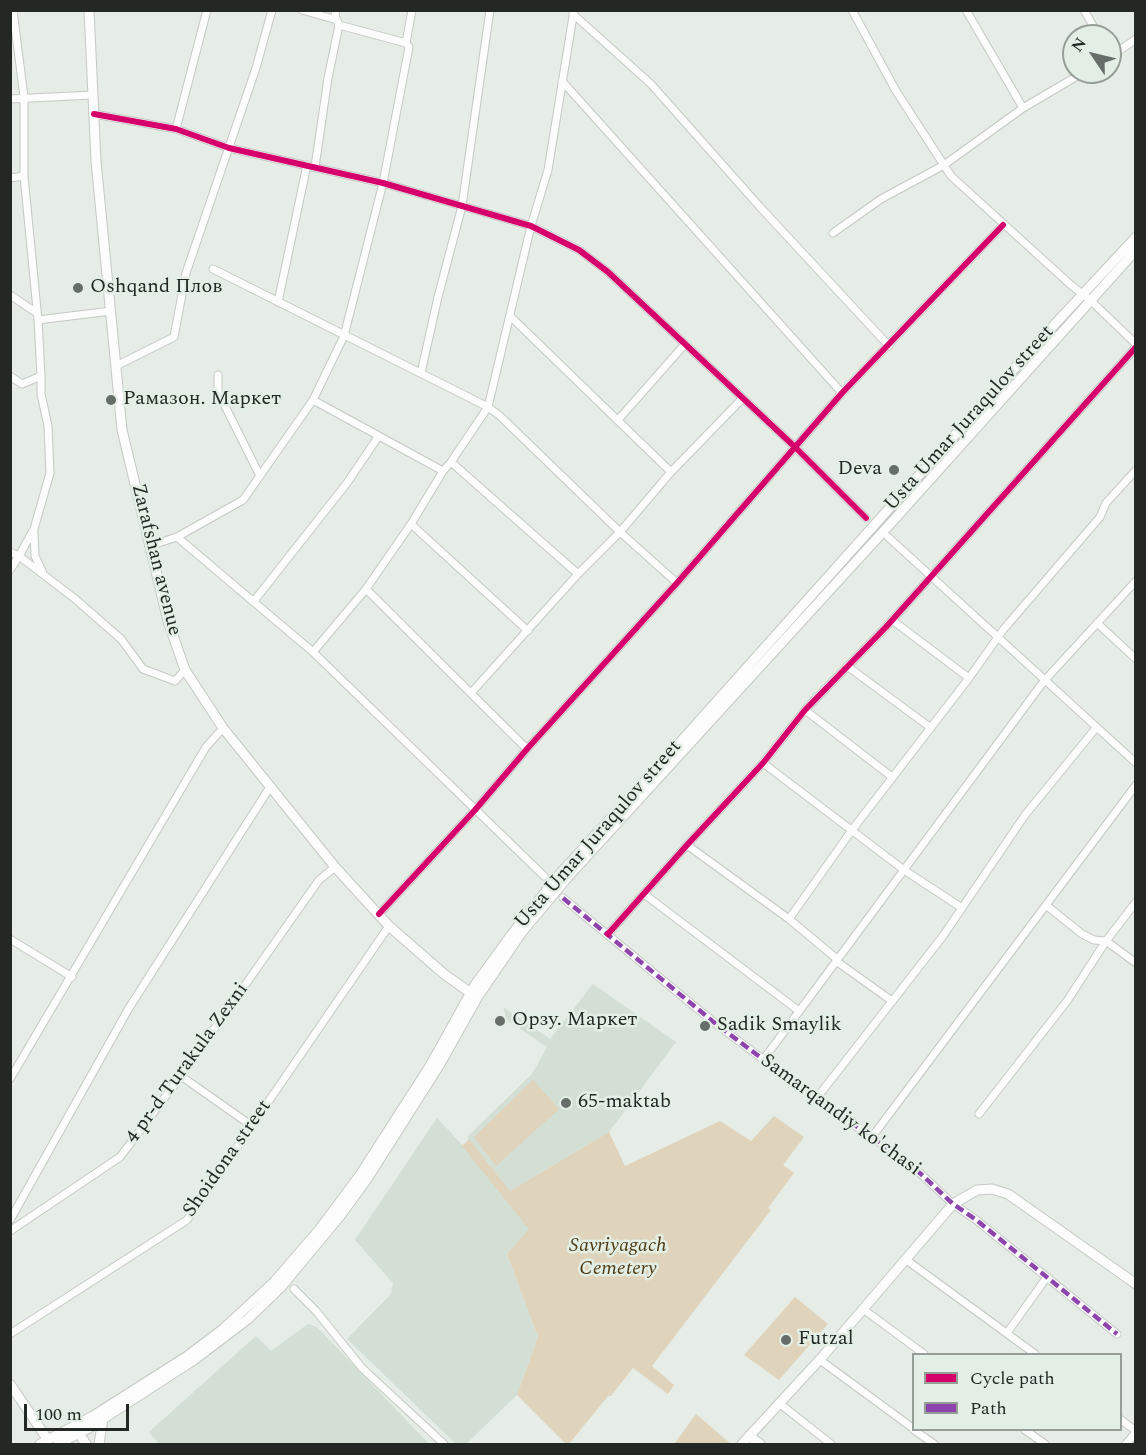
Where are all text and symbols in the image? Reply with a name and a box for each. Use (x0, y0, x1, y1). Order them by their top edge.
north arrow (1062, 24, 1122, 84)
text: N (1065, 33, 1092, 57)
place label: Oshqand Плов (90, 276, 222, 300)
marker: Oshqand Плов (71, 281, 85, 295)
street label: Usta Umar Juraqulov street (880, 321, 1060, 517)
place label: Рамазон. Маркет (123, 388, 281, 412)
marker: Рамазон. Маркет (104, 393, 118, 407)
place label: Deva (837, 458, 882, 482)
marker: Deva (887, 463, 901, 477)
street label: Zarafshan avenue (125, 482, 185, 638)
street label: Usta Umar Juraqulov street (511, 736, 687, 934)
street label: 4 pr-d Turakula Zexni (122, 979, 254, 1149)
place label: Орзу. Маркет (512, 1009, 637, 1033)
marker: Орзу. Маркет (493, 1014, 507, 1028)
place label: Sadik Smaylik (717, 1014, 842, 1038)
marker: Sadik Smaylik (698, 1019, 712, 1033)
street label: Samarqandiy ko'chasi (755, 1050, 925, 1182)
place label: 65-maktab (578, 1091, 671, 1115)
street label: Shoidona street (179, 1096, 277, 1222)
marker: 65-maktab (559, 1096, 573, 1110)
park label: Savriyagach Cemetery (569, 1235, 667, 1282)
place label: Futzal (798, 1328, 854, 1352)
marker: Futzal (779, 1333, 793, 1347)
legend (912, 1353, 1122, 1431)
text: Cycle path (970, 1365, 1055, 1392)
scale bar (27, 1392, 132, 1430)
text: Path (970, 1395, 1007, 1422)
text: 100 m (35, 1401, 82, 1428)

